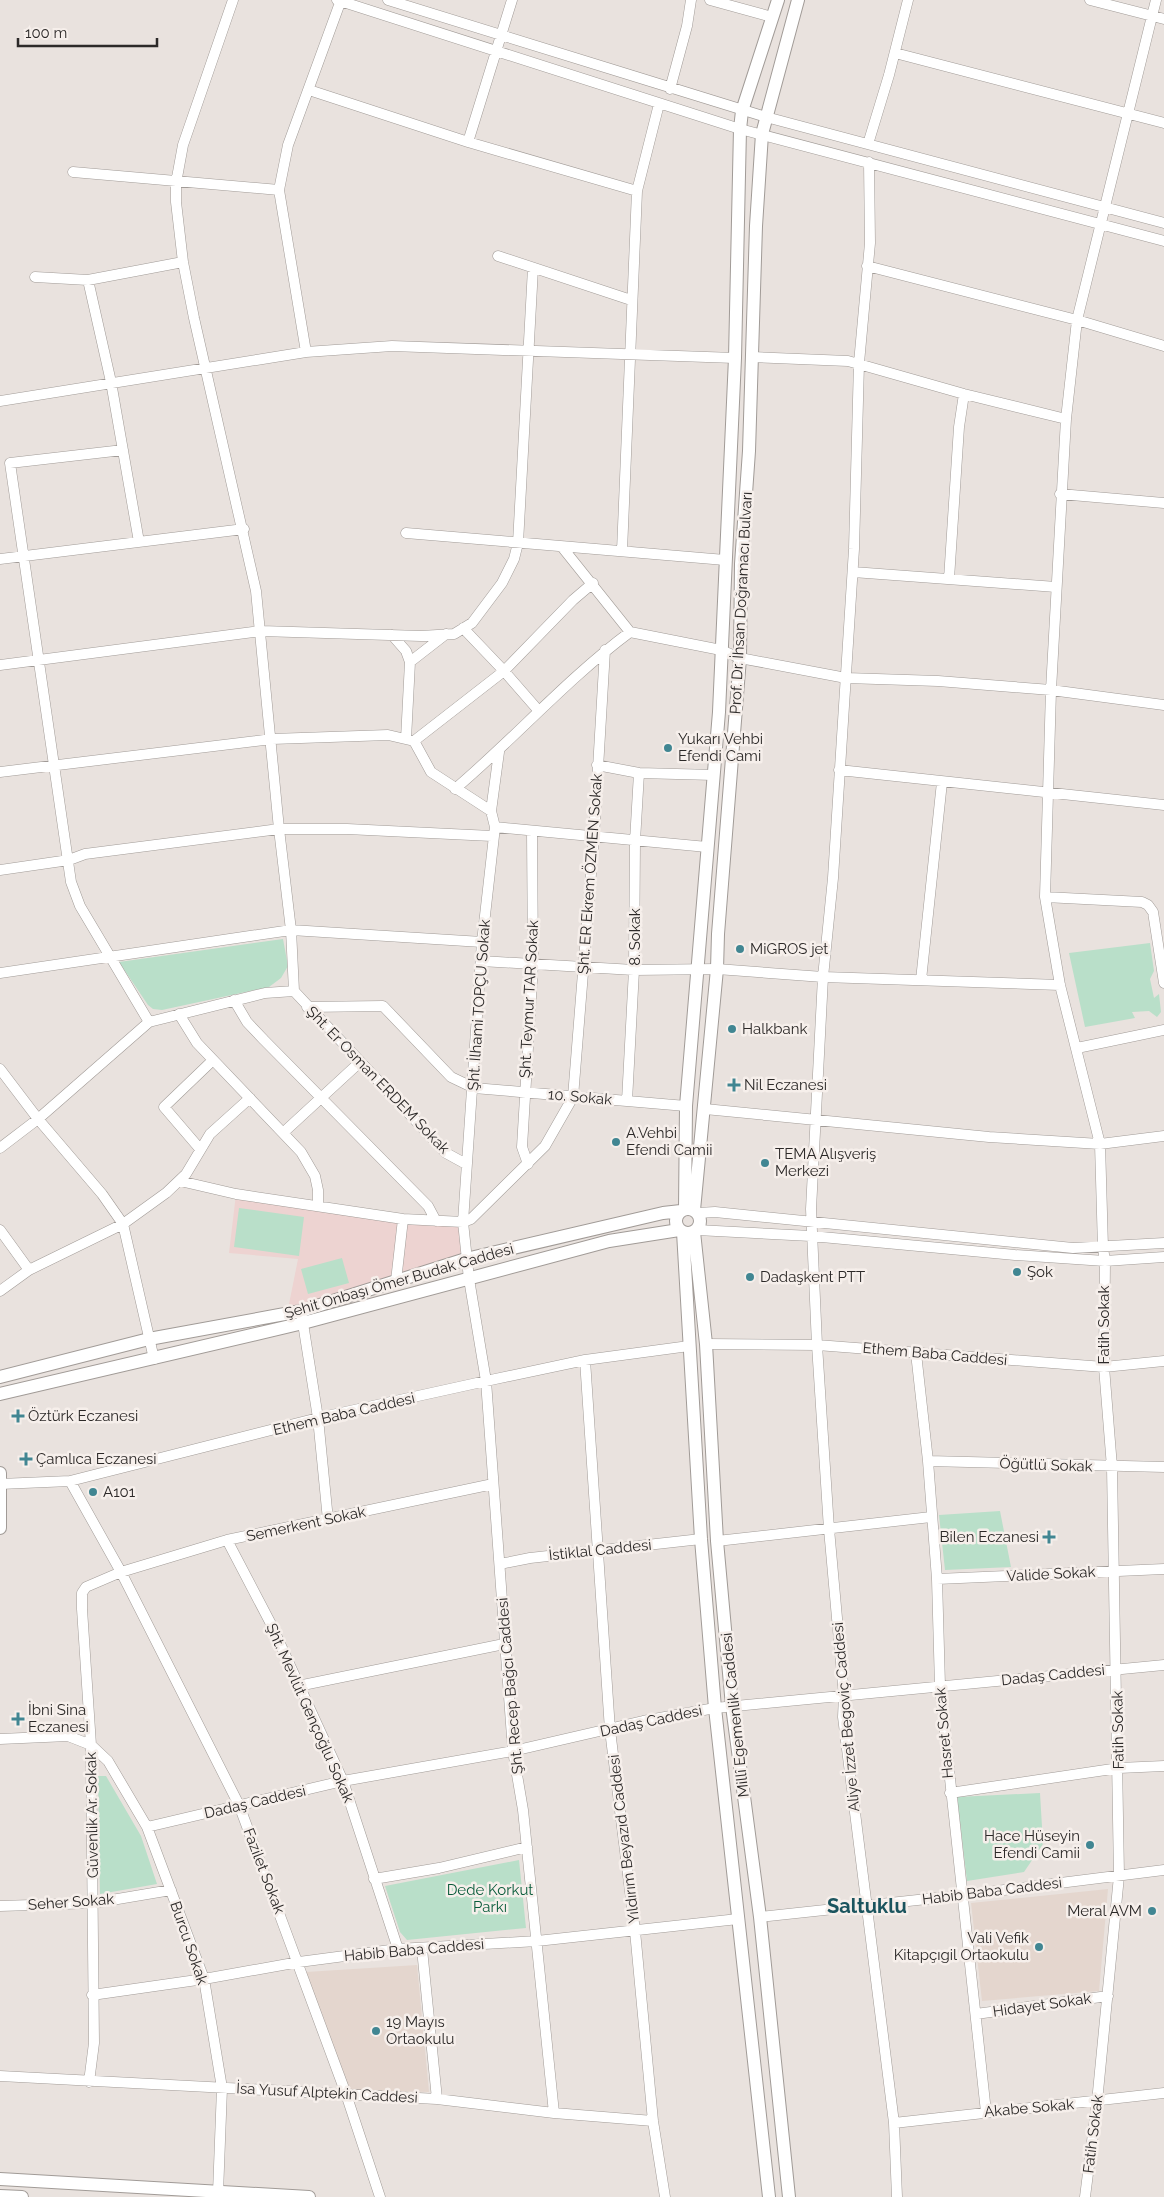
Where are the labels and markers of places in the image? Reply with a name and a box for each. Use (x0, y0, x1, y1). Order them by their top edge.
place label: Yukarı Vehbi Efendi Cami (678, 730, 763, 765)
marker: Yukarı Vehbi Efendi Cami (662, 742, 674, 754)
place label: MiGROS jet (750, 940, 828, 958)
marker: MiGROS jet (734, 943, 746, 955)
place label: Halkbank (742, 1020, 807, 1038)
marker: Halkbank (726, 1023, 738, 1035)
place label: Nil Eczanesi (744, 1076, 827, 1094)
marker: Nil Eczanesi (728, 1079, 740, 1091)
place label: A.Vehbi Efendi Camii (626, 1124, 712, 1159)
marker: A.Vehbi Efendi Camii (610, 1136, 622, 1148)
place label: TEMA Alışveriş Merkezi (775, 1145, 876, 1180)
marker: TEMA Alışveriş Merkezi (759, 1157, 771, 1169)
place label: Şok (1027, 1263, 1053, 1281)
marker: Şok (1011, 1266, 1023, 1278)
place label: Dadaşkent PTT (760, 1268, 865, 1286)
marker: Dadaşkent PTT (744, 1271, 756, 1283)
place label: Öztürk Eczanesi (28, 1406, 138, 1425)
marker: Öztürk Eczanesi (12, 1410, 24, 1422)
place label: Çamlıca Eczanesi (36, 1450, 157, 1468)
marker: Çamlıca Eczanesi (20, 1453, 32, 1465)
place label: A101 (103, 1483, 136, 1501)
marker: A101 (87, 1486, 99, 1498)
place label: Bilen Eczanesi (940, 1528, 1039, 1546)
marker: Bilen Eczanesi (1043, 1531, 1055, 1543)
place label: İbni Sina Eczanesi (28, 1700, 89, 1736)
marker: İbni Sina Eczanesi (12, 1713, 24, 1725)
place label: Hace Hüseyin Efendi Camii (984, 1827, 1080, 1862)
marker: Hace Hüseyin Efendi Camii (1084, 1839, 1096, 1851)
place label: Meral AVM (1067, 1902, 1142, 1920)
marker: Meral AVM (1146, 1905, 1158, 1917)
place label: Vali Vefik Kitapçıgil Ortaokulu (894, 1929, 1029, 1964)
marker: Vali Vefik Kitapçıgil Ortaokulu (1033, 1941, 1045, 1953)
place label: 19 Mayıs Ortaokulu (386, 2013, 455, 2048)
marker: 19 Mayıs Ortaokulu (370, 2025, 382, 2037)

